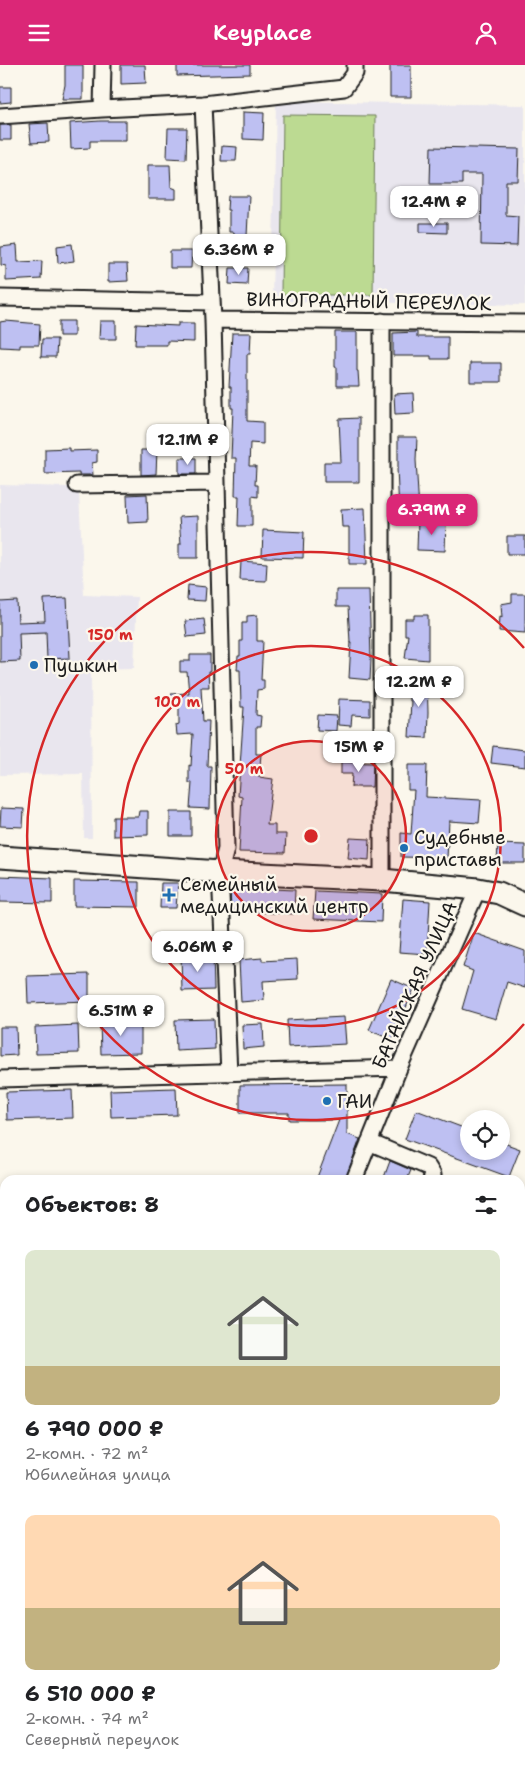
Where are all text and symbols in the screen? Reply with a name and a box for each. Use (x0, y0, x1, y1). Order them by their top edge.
text: Keyplace (213, 18, 312, 47)
icon: menu (25, 19, 53, 47)
icon: person (472, 19, 500, 47)
pin: 12.4M ₽ (388, 185, 480, 228)
text: 12.4M ₽ (401, 191, 467, 212)
pin: 6.36M ₽ (193, 233, 285, 276)
text: 6.36M ₽ (204, 239, 274, 260)
street label: ВИНОГРАДНЫЙ ПЕРЕУЛОК (246, 287, 492, 316)
pin: 12.1M ₽ (142, 423, 234, 466)
text: 12.1M ₽ (157, 429, 219, 450)
pin: 6.79M ₽ (386, 493, 478, 536)
text: 6.79M ₽ (397, 499, 467, 520)
text: 150 m (87, 625, 133, 645)
place label: Пушкин (44, 653, 118, 678)
marker: Пушкин (28, 659, 40, 671)
pin: 12.2M ₽ (373, 665, 465, 708)
text: 12.2M ₽ (386, 671, 452, 692)
text: 100 m (154, 692, 200, 712)
pin: 15M ₽ (324, 731, 394, 773)
text: 15M ₽ (334, 736, 384, 757)
text: 50 m (225, 759, 264, 779)
place label: Судебные приставы (414, 825, 506, 872)
centre of rings (302, 827, 320, 845)
marker: Судебные приставы (398, 842, 410, 854)
place label: Семейный медицинский центр (180, 872, 369, 919)
marker: Семейный медицинский центр (162, 888, 176, 902)
street label: БАТАЙСКАЯ УЛИЦА (366, 897, 463, 1073)
pin: 6.06M ₽ (152, 931, 244, 973)
text: 6.06M ₽ (163, 936, 233, 957)
pin: 6.51M ₽ (75, 995, 167, 1037)
text: 6.51M ₽ (88, 1000, 154, 1021)
place label: ГАИ (337, 1089, 372, 1114)
marker: ГАИ (321, 1095, 333, 1107)
map controls (460, 1110, 510, 1160)
button: locate (460, 1110, 510, 1160)
text: Объектов: 8 (25, 1191, 159, 1219)
icon: filters (472, 1191, 500, 1219)
icon: home (218, 1283, 308, 1373)
text: 6 790 000 ₽ (25, 1415, 164, 1443)
text: 2-комн. · 72 m² (25, 1443, 148, 1464)
text: Юбилейная улица (25, 1464, 170, 1485)
icon: home (218, 1548, 308, 1638)
text: 6 510 000 ₽ (25, 1680, 156, 1708)
text: 2-комн. · 74 m² (25, 1708, 149, 1729)
text: Северный переулок (25, 1729, 179, 1750)

